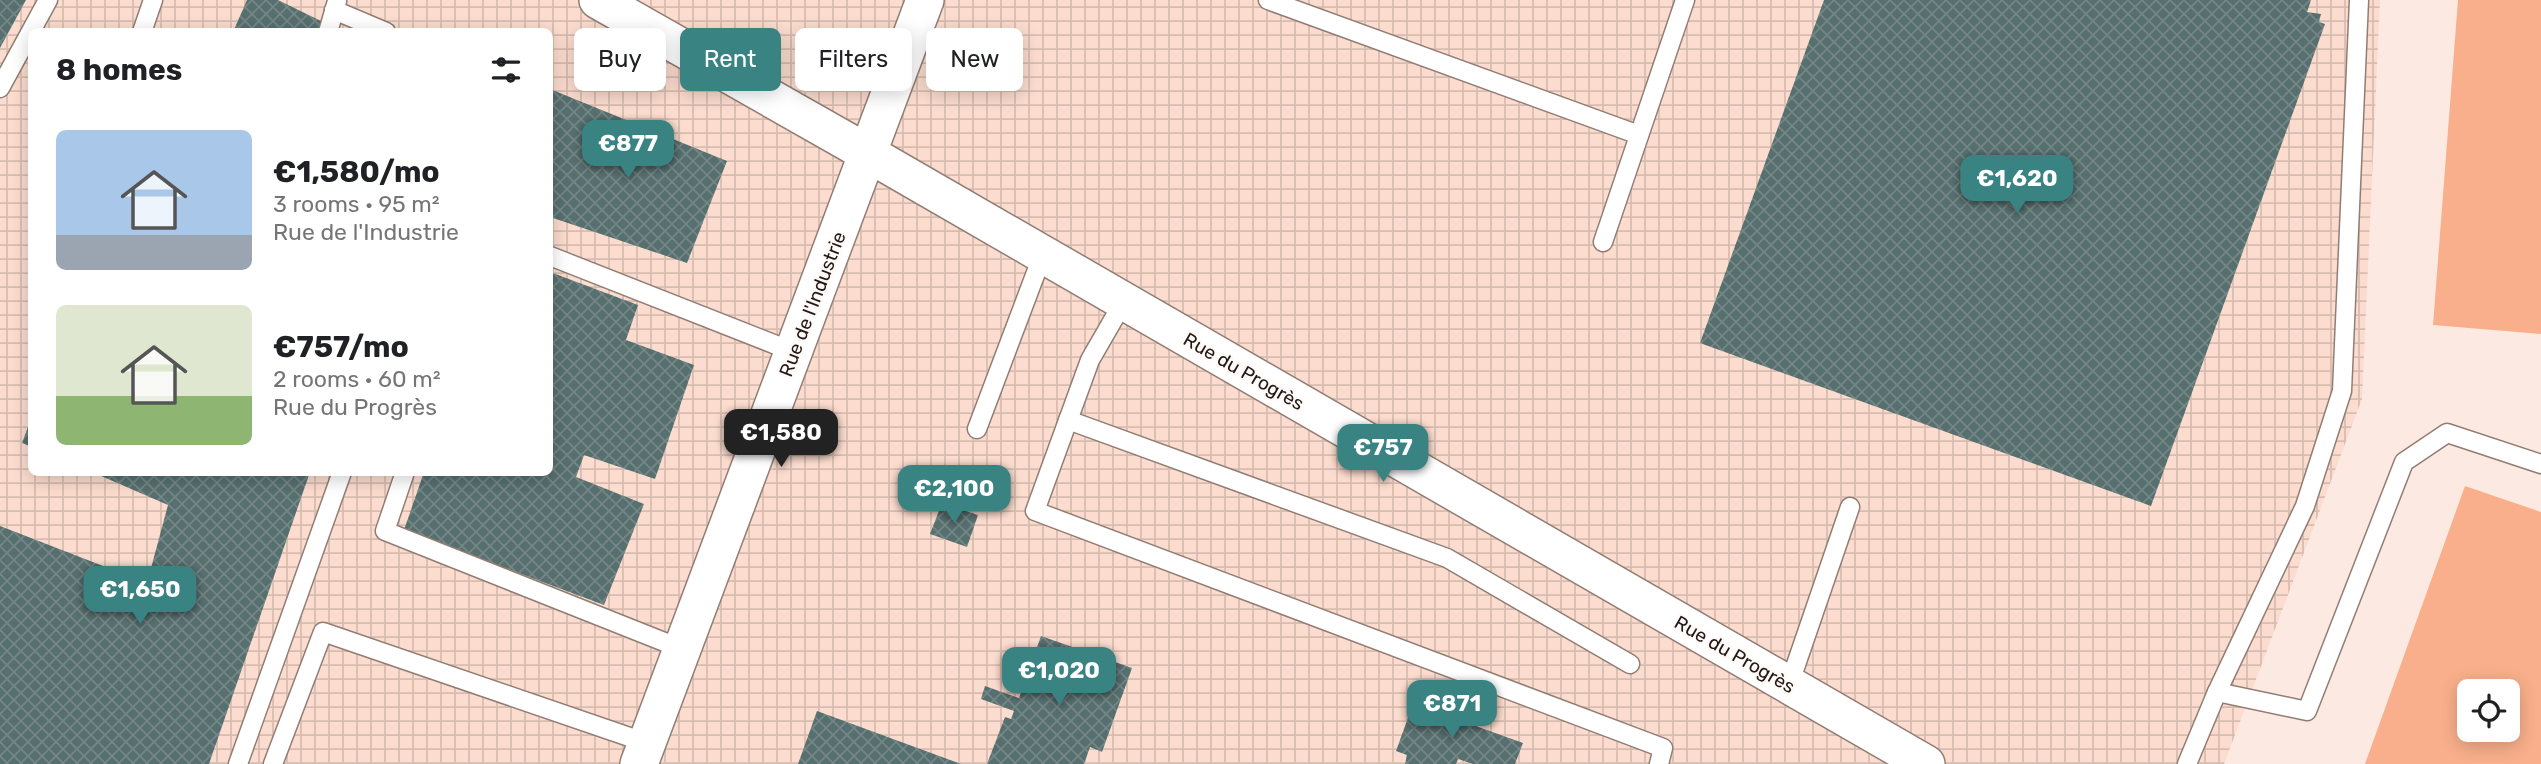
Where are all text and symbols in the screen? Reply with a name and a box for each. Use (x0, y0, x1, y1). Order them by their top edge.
chip: Buy (574, 28, 666, 91)
chip: Rent (680, 28, 781, 91)
chip: Filters (795, 28, 912, 91)
chip: New (926, 28, 1023, 91)
icon: filters (487, 51, 525, 89)
text: 8 homes (56, 52, 182, 88)
pin: €877 (587, 120, 669, 180)
text: €877 (598, 129, 658, 157)
text: €1,580/mo (273, 154, 440, 190)
pin: €1,620 (1960, 156, 2074, 215)
icon: home (112, 158, 196, 242)
text: €1,620 (1976, 164, 2058, 192)
text: 3 rooms · 95 m² (273, 190, 440, 218)
text: Rue de l'Industrie (273, 218, 459, 246)
street label: Rue de l'Industrie (774, 228, 851, 380)
street label: Rue du Progrès (1179, 328, 1308, 415)
text: €757/mo (273, 329, 409, 365)
icon: home (112, 333, 196, 417)
text: 2 rooms · 60 m² (273, 365, 441, 393)
text: Rue du Progrès (273, 393, 437, 421)
pin: €1,580 (724, 410, 838, 469)
text: €1,580 (740, 418, 822, 446)
pin: €757 (1342, 424, 1424, 484)
text: €757 (1353, 433, 1413, 461)
pin: €2,100 (897, 466, 1011, 525)
text: €2,100 (914, 474, 994, 502)
pin: €1,650 (83, 566, 197, 626)
text: €1,650 (99, 575, 181, 603)
street label: Rue du Progrès (1670, 611, 1799, 698)
pin: €1,020 (1002, 648, 1116, 707)
text: €1,020 (1018, 656, 1100, 684)
map controls (2457, 679, 2520, 742)
button: locate (2457, 679, 2520, 742)
pin: €871 (1411, 680, 1493, 740)
text: €871 (1423, 689, 1481, 717)

